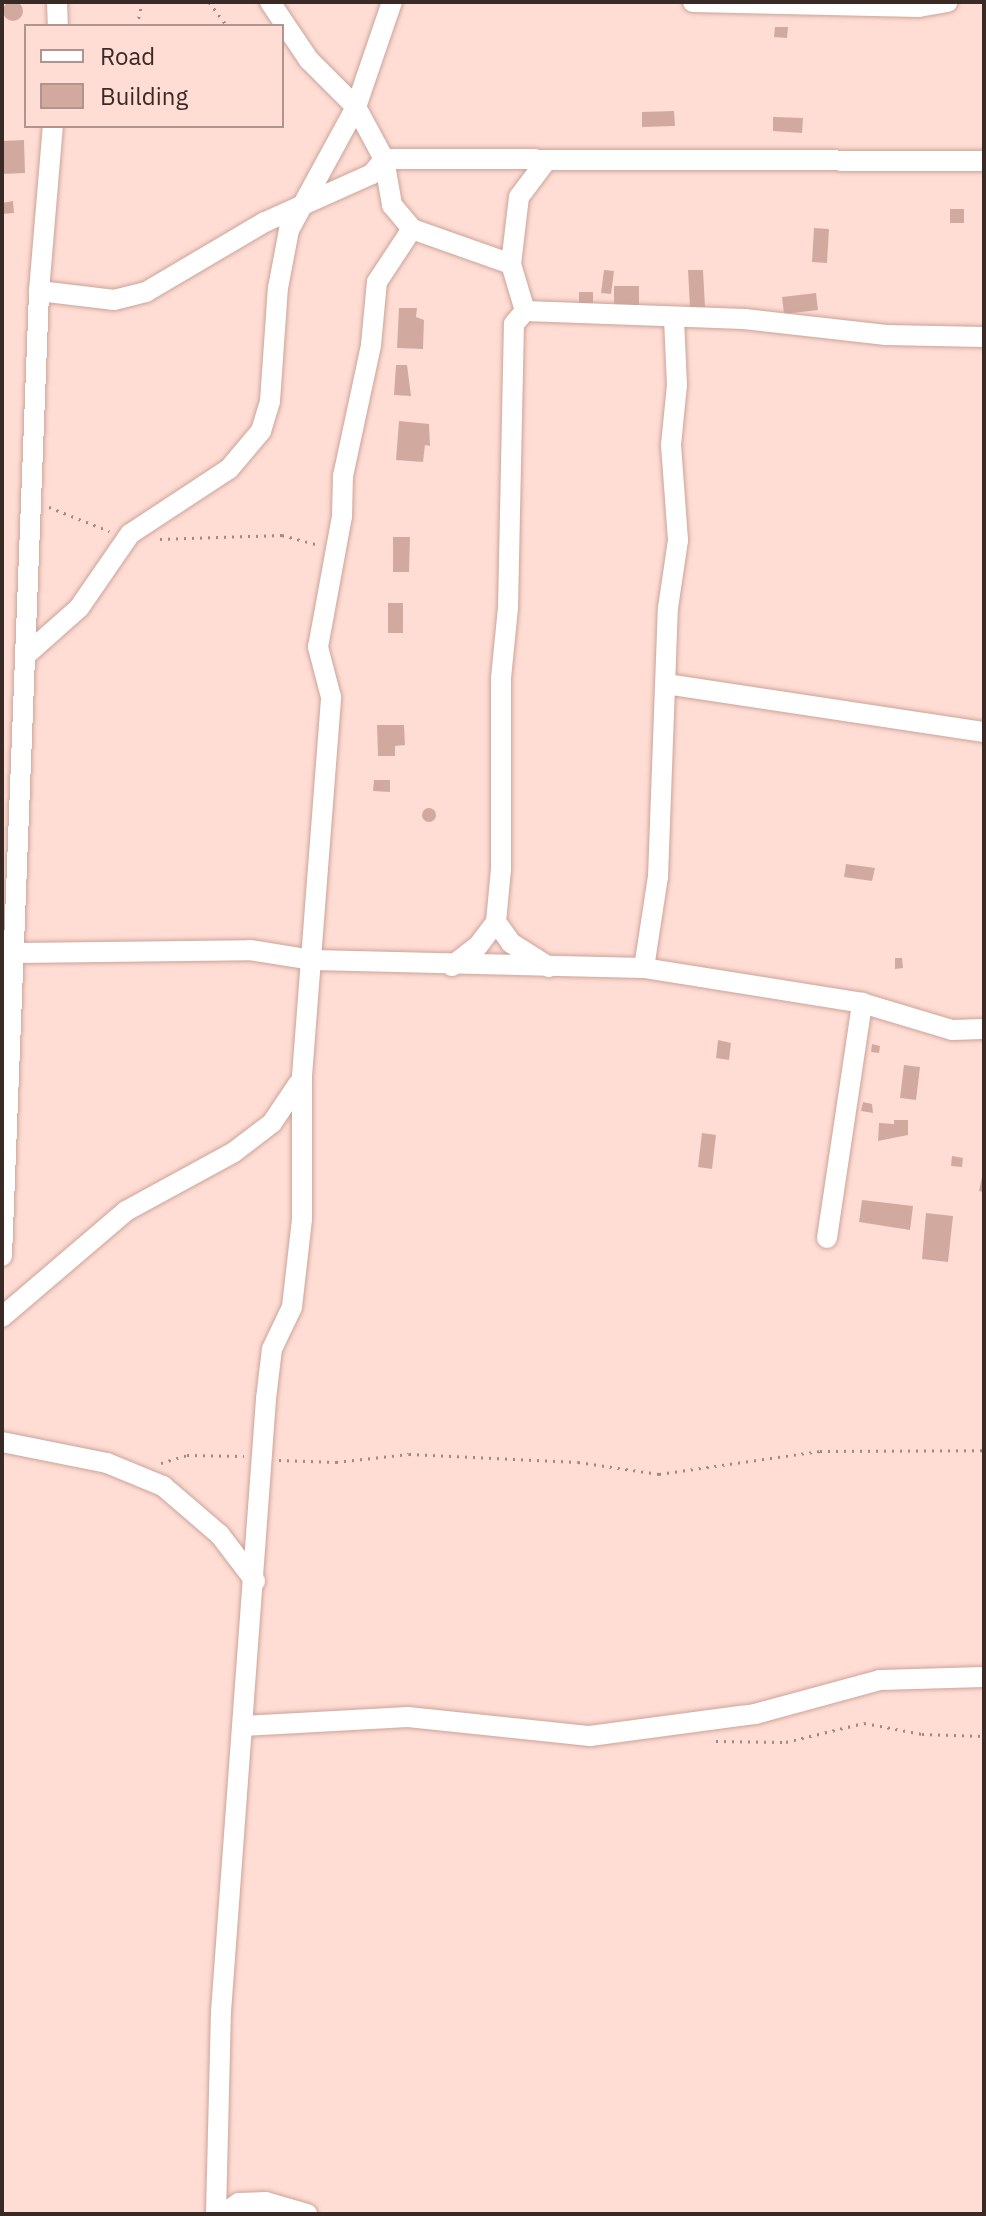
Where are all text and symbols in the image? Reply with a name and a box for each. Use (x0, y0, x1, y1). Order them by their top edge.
legend (24, 24, 284, 128)
text: Road (100, 40, 155, 72)
text: Building (100, 80, 188, 112)

